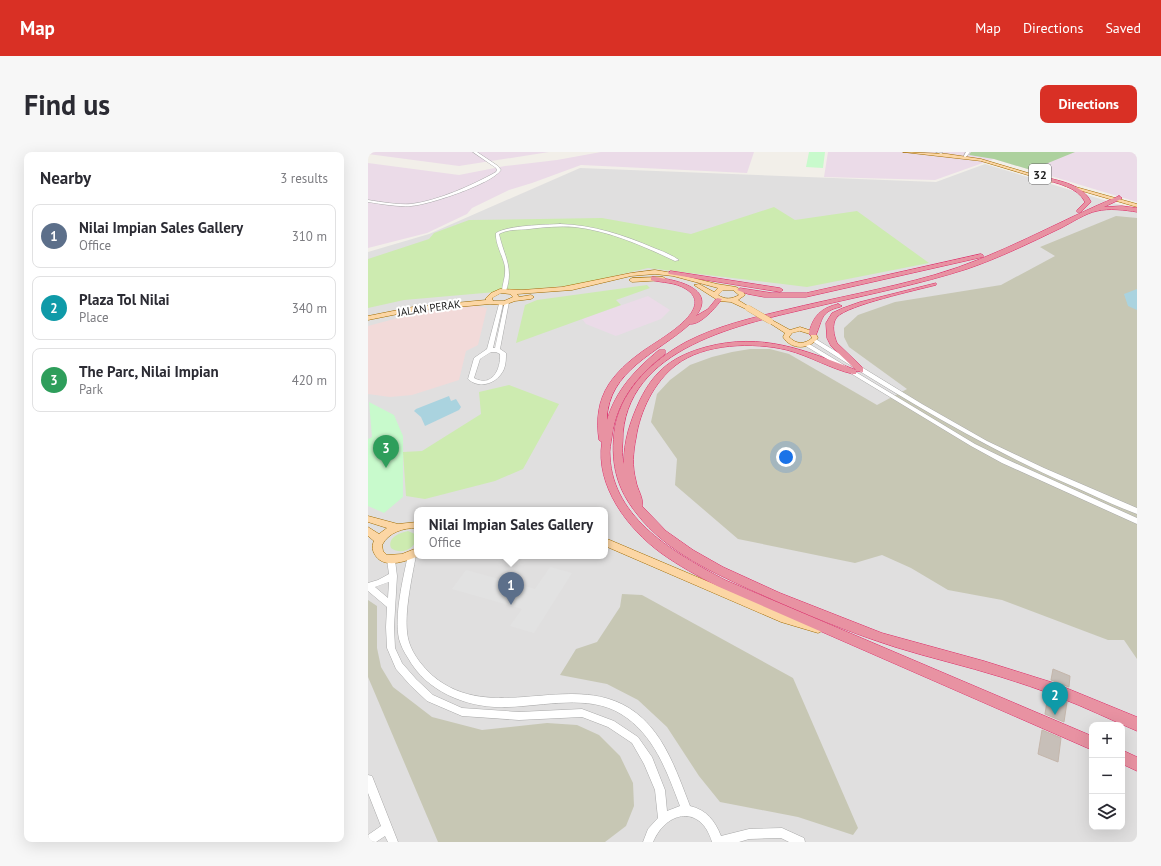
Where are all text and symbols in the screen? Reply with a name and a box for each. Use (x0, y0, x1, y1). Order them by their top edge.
text: Map (20, 16, 55, 40)
text: Map (975, 19, 1001, 37)
text: Directions (1023, 19, 1083, 37)
text: Saved (1105, 19, 1141, 37)
button: Directions (1040, 85, 1137, 123)
text: Find us (24, 86, 110, 123)
road number: 32 (1029, 164, 1051, 184)
text: Nearby (40, 167, 91, 189)
text: 3 results (280, 170, 328, 187)
text: Nilai Impian Sales Gallery (79, 218, 243, 237)
text: 1 (50, 228, 58, 245)
text: 310 m (292, 228, 327, 245)
text: Office (79, 237, 111, 254)
text: Plaza Tol Nilai (79, 290, 170, 309)
street label: JALAN PERAK (396, 297, 462, 319)
text: 2 (50, 300, 58, 317)
text: 340 m (292, 300, 327, 317)
text: Place (79, 309, 109, 326)
text: The Parc, Nilai Impian (79, 362, 219, 381)
text: 3 (50, 372, 58, 389)
text: 420 m (292, 372, 327, 389)
text: Park (79, 381, 103, 398)
pin: 3 (373, 435, 399, 468)
your location (776, 447, 796, 467)
popup (414, 507, 608, 559)
text: Nilai Impian Sales Gallery (429, 515, 593, 534)
text: Office (429, 534, 461, 551)
pin: 1 (498, 572, 524, 605)
pin: 2 (1042, 682, 1068, 715)
map controls (1089, 722, 1125, 830)
button: + (1089, 722, 1125, 758)
button: − (1089, 758, 1125, 794)
button: layers (1089, 794, 1125, 830)

